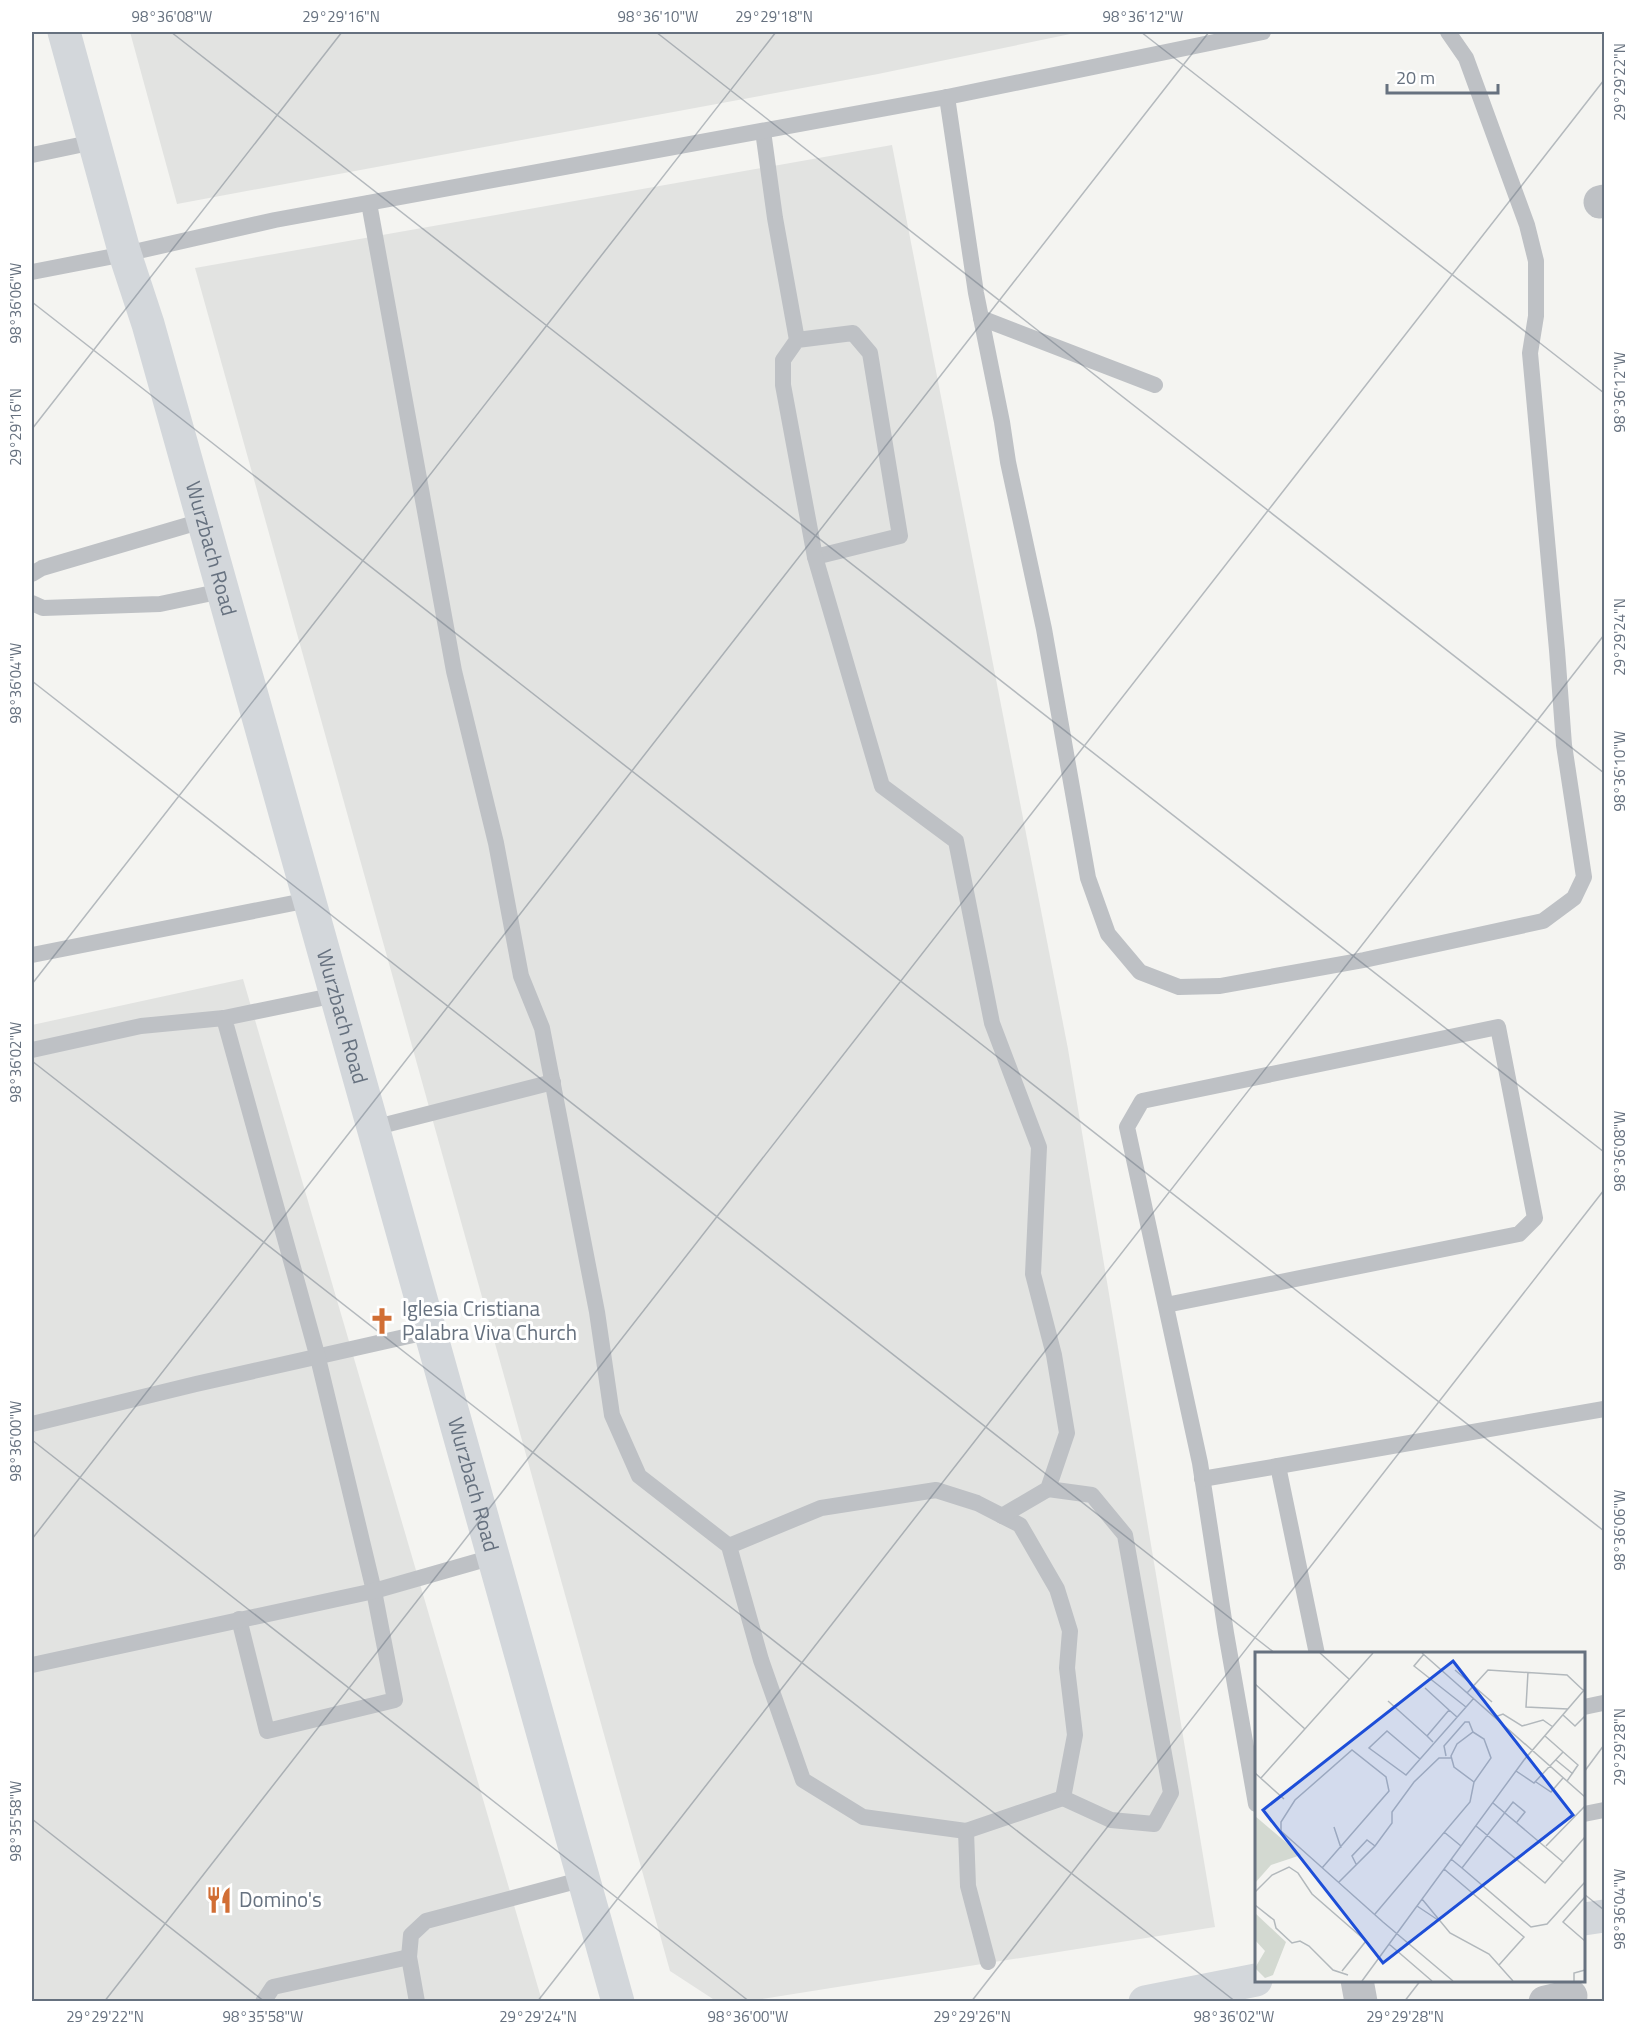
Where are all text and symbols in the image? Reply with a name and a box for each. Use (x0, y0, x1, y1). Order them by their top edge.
text: 98°36'08"W (132, 5, 212, 28)
text: 29°29'16"N (302, 5, 380, 28)
text: 98°36'10"W (618, 5, 698, 28)
text: 29°29'18"N (735, 5, 813, 28)
text: 98°36'12"W (1103, 5, 1183, 28)
text: 29°29'22"N (1608, 43, 1631, 121)
scale bar (1387, 57, 1498, 95)
text: 20 m (1396, 64, 1435, 91)
text: 98°36'06"W (4, 263, 27, 343)
text: 98°36'12"W (1608, 352, 1631, 432)
text: 29°29'16"N (4, 388, 27, 466)
street label: Wurzbach Road (178, 477, 246, 619)
text: 29°29'24"N (1608, 598, 1631, 676)
text: 98°36'04"W (4, 643, 27, 723)
text: 98°36'10"W (1608, 731, 1631, 811)
street label: Wurzbach Road (309, 945, 377, 1087)
text: 98°36'02"W (4, 1022, 27, 1102)
text: 98°36'08"W (1608, 1111, 1631, 1191)
place label: Iglesia Cristiana Palabra Viva Church (402, 1292, 577, 1348)
church icon: Iglesia Cristiana Palabra Viva Church (367, 1306, 397, 1336)
text: 98°36'00"W (4, 1401, 27, 1481)
street label: Wurzbach Road (440, 1413, 508, 1555)
text: 98°36'06"W (1608, 1490, 1631, 1570)
inset map (1255, 1652, 1585, 1982)
text: 29°29'28"N (1608, 1708, 1631, 1786)
text: 98°35'58"W (4, 1781, 27, 1861)
text: 98°36'04"W (1608, 1869, 1631, 1949)
place label: Domino's (239, 1883, 322, 1915)
restaurant icon: Domino's (204, 1885, 234, 1915)
text: 29°29'22"N (66, 2005, 144, 2028)
text: 98°35'58"W (223, 2005, 303, 2028)
text: 29°29'24"N (499, 2005, 577, 2028)
text: 98°36'00"W (708, 2005, 788, 2028)
text: 29°29'26"N (933, 2005, 1011, 2028)
text: 98°36'02"W (1194, 2005, 1274, 2028)
text: 29°29'28"N (1366, 2005, 1444, 2028)

